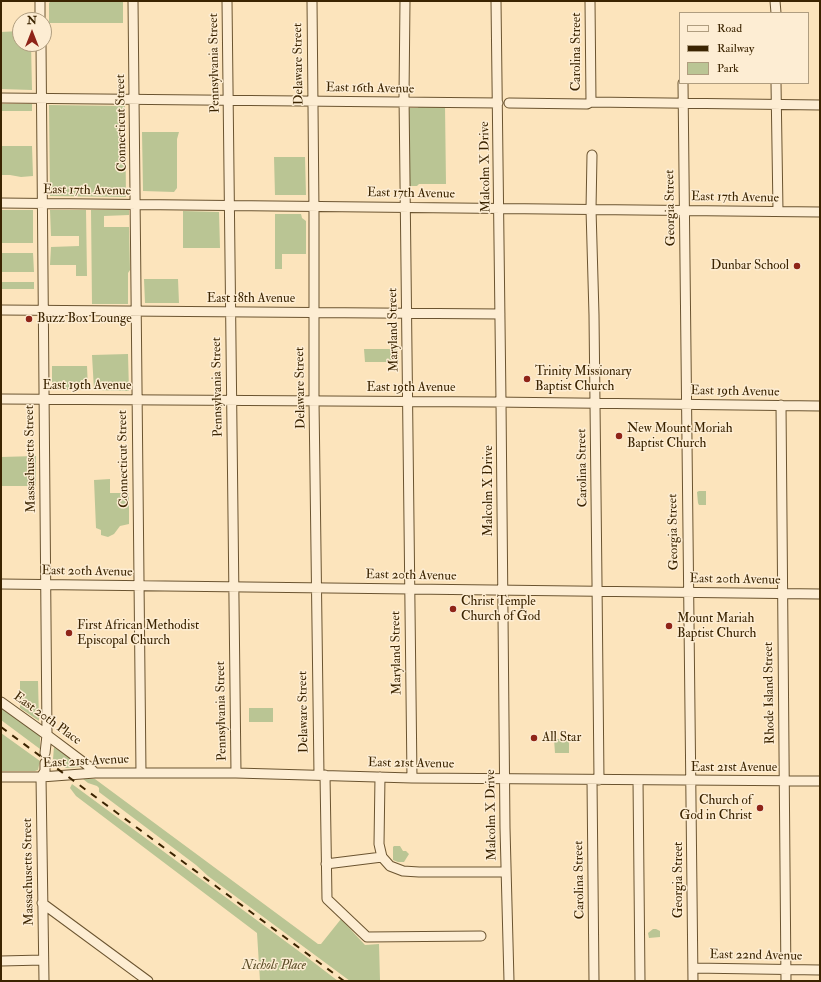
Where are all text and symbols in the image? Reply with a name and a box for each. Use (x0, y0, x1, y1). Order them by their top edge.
north arrow (12, 12, 52, 52)
legend (679, 12, 809, 84)
street label: Pennsylvania Street (206, 13, 224, 113)
street label: Carolina Street (569, 13, 585, 91)
text: N (27, 14, 37, 27)
text: Road (717, 21, 742, 36)
street label: Delaware Street (290, 23, 308, 105)
text: Railway (717, 41, 754, 56)
text: Park (717, 61, 739, 76)
street label: Connecticut Street (113, 74, 131, 172)
street label: East 16th Avenue (326, 80, 414, 98)
street label: Malcolm X Drive (477, 121, 495, 213)
street label: Georgia Street (663, 170, 679, 246)
street label: East 17th Avenue (43, 182, 131, 200)
street label: East 17th Avenue (367, 185, 455, 203)
street label: East 17th Avenue (691, 189, 779, 207)
place label: Dunbar School (711, 258, 789, 274)
marker: Dunbar School (792, 261, 802, 271)
street label: Maryland Street (385, 288, 403, 372)
street label: East 18th Avenue (207, 291, 295, 307)
place label: Buzz Box Lounge (37, 311, 132, 327)
marker: Buzz Box Lounge (24, 314, 34, 324)
street label: Pennsylvania Street (209, 337, 227, 437)
street label: Delaware Street (292, 347, 310, 429)
place label: Trinity Missionary Baptist Church (535, 364, 632, 395)
marker: Trinity Missionary Baptist Church (522, 374, 532, 384)
street label: East 19th Avenue (43, 378, 131, 394)
street label: East 19th Avenue (367, 380, 455, 396)
street label: East 19th Avenue (690, 383, 780, 401)
street label: Massachusetts Street (22, 405, 40, 513)
street label: Connecticut Street (115, 410, 133, 508)
place label: New Mount Moriah Baptist Church (627, 421, 732, 452)
street label: Carolina Street (575, 429, 591, 507)
marker: New Mount Moriah Baptist Church (614, 431, 624, 441)
street label: Malcolm X Drive (481, 445, 497, 537)
street label: Georgia Street (666, 494, 682, 570)
street label: East 20th Avenue (41, 563, 133, 581)
street label: East 20th Avenue (365, 567, 457, 585)
street label: East 20th Avenue (689, 571, 781, 589)
place label: Christ Temple Church of God (461, 594, 540, 625)
marker: Christ Temple Church of God (448, 604, 458, 614)
street label: Maryland Street (388, 611, 406, 695)
place label: Mount Mariah Baptist Church (677, 611, 756, 642)
place label: First African Methodist Episcopal Church (77, 618, 199, 649)
marker: Mount Mariah Baptist Church (664, 621, 674, 631)
marker: First African Methodist Episcopal Church (64, 628, 74, 638)
street label: Rhode Island Street (761, 642, 779, 744)
street label: Pennsylvania Street (213, 661, 231, 761)
street label: Delaware Street (295, 671, 313, 753)
street label: East 20th Place (10, 689, 84, 749)
place label: All Star (542, 730, 581, 746)
marker: All Star (529, 733, 539, 743)
street label: East 21st Avenue (42, 752, 130, 772)
street label: East 21st Avenue (368, 755, 454, 773)
street label: East 21st Avenue (691, 760, 777, 776)
street label: Malcolm X Drive (483, 769, 501, 861)
place label: Church of God in Christ (679, 793, 752, 824)
marker: Church of God in Christ (755, 803, 765, 813)
street label: Massachusetts Street (20, 818, 38, 926)
street label: Carolina Street (572, 841, 588, 919)
street label: Georgia Street (671, 842, 687, 918)
street label: East 22nd Avenue (710, 947, 802, 965)
park label: Nichols Place (242, 958, 306, 974)

